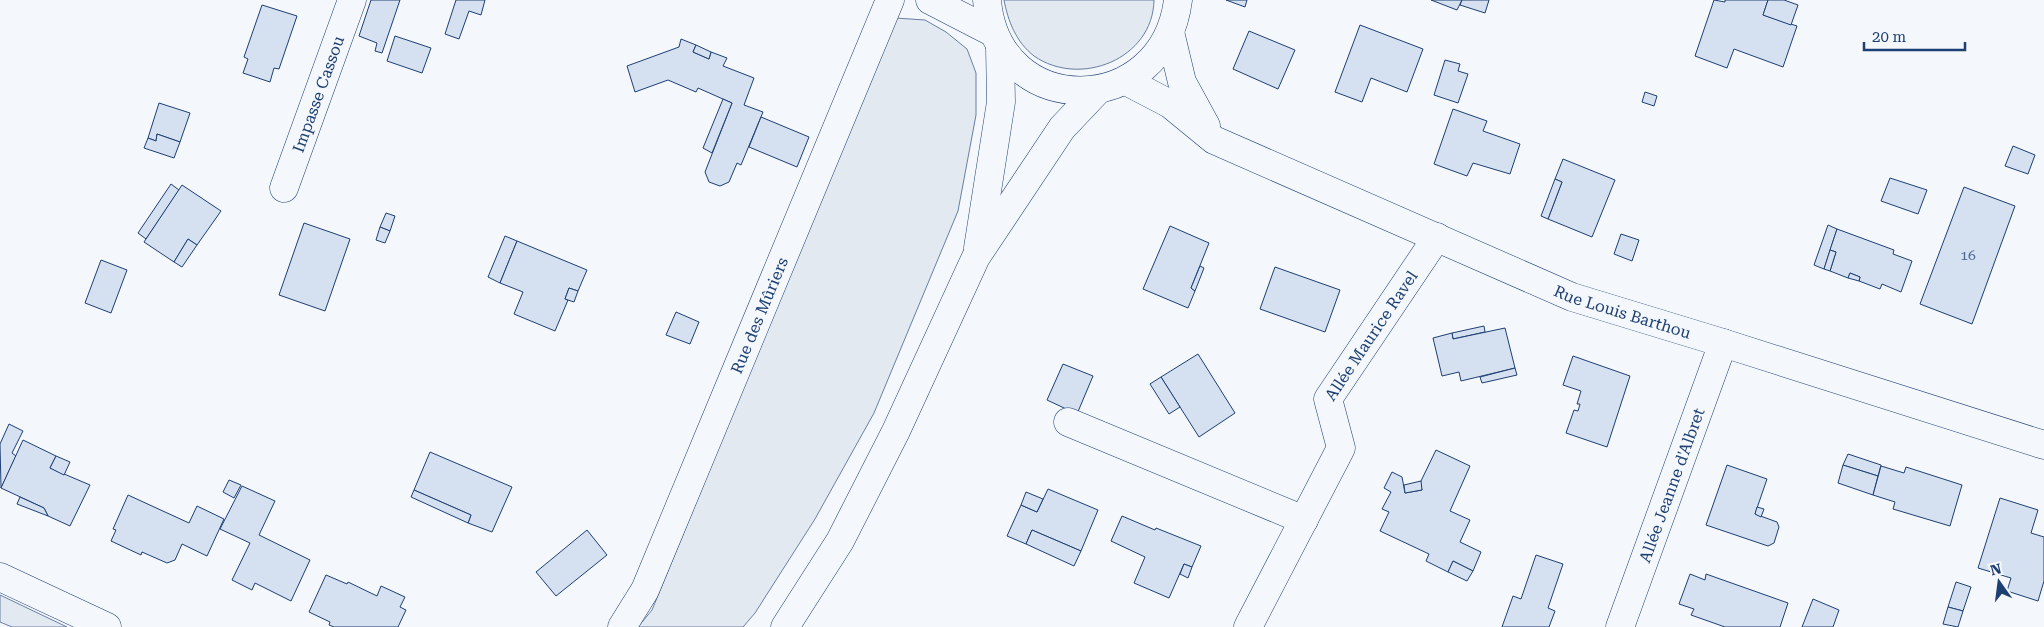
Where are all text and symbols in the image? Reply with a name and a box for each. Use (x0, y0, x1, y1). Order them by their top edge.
scale bar (1864, 20, 1965, 52)
text: 20 m (1872, 28, 1907, 46)
street label: Impasse Cassou (289, 33, 348, 155)
house number: 16 (1960, 247, 1976, 263)
street label: Rue des Mûriers (727, 254, 792, 377)
street label: Allée Maurice Ravel (1321, 267, 1422, 404)
street label: Rue Louis Barthou (1551, 281, 1693, 343)
street label: Allée Jeanne d'Albret (1635, 405, 1709, 565)
north arrow (1974, 557, 2024, 607)
text: N (1989, 560, 2003, 578)

